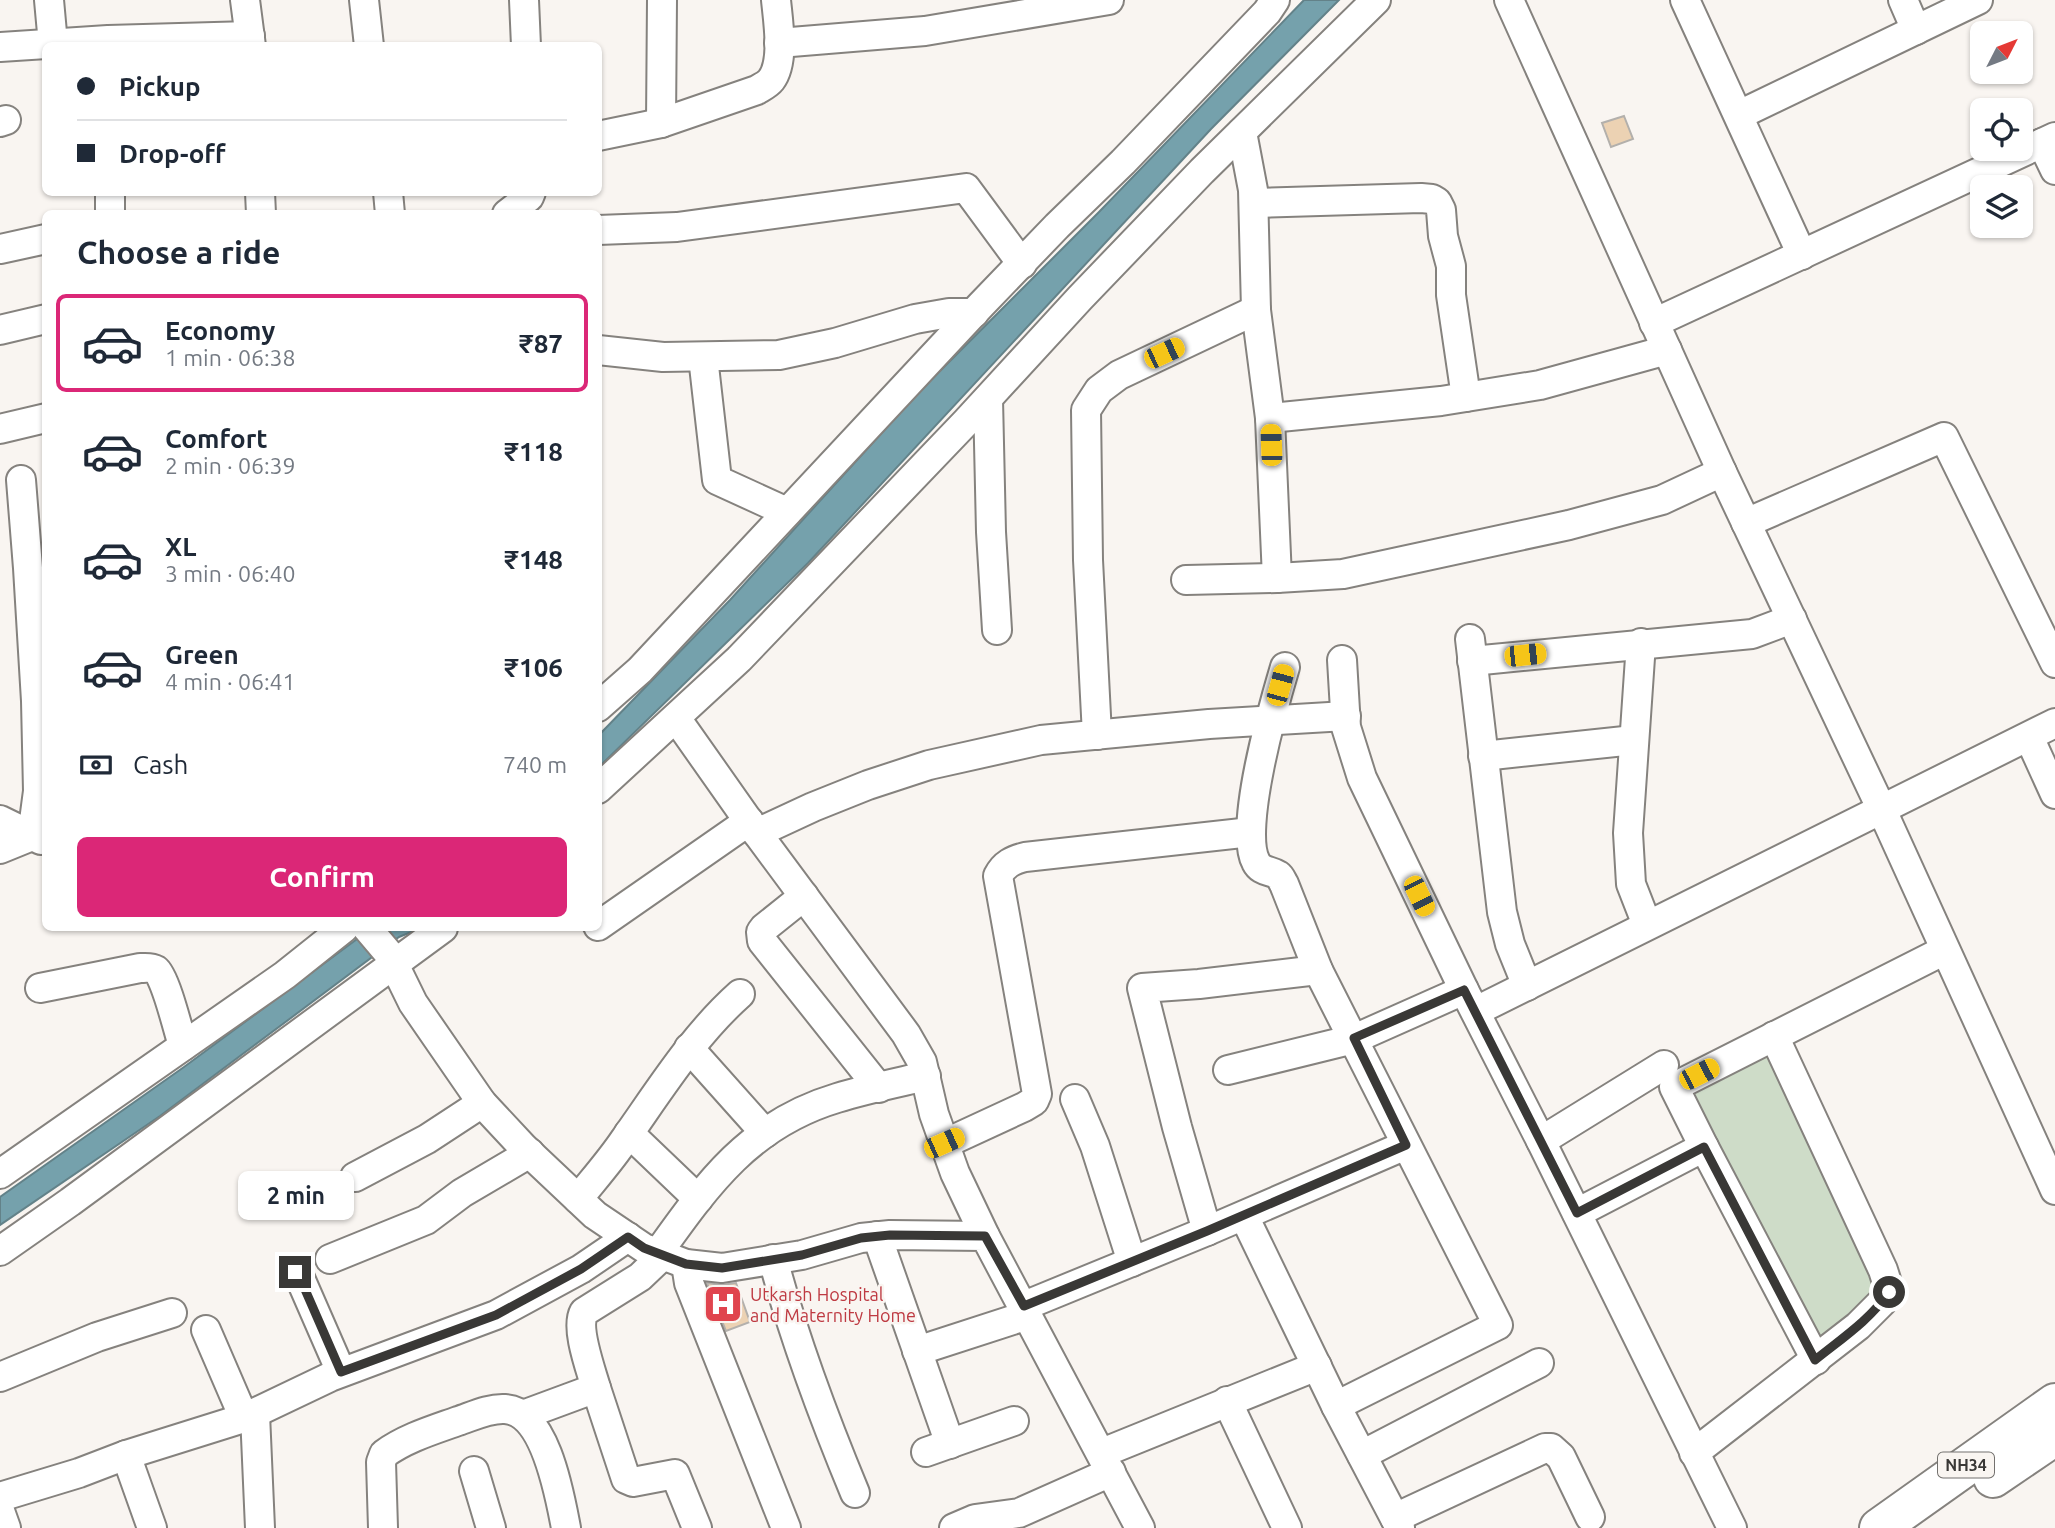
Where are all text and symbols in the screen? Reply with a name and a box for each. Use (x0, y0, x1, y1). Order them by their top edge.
north arrow (1970, 21, 2034, 84)
map controls (1970, 21, 2033, 238)
text: Pickup (119, 72, 201, 101)
button: locate (1970, 98, 2033, 161)
text: Drop-off (119, 139, 226, 168)
button: layers (1970, 175, 2033, 238)
text: Choose a ride (77, 234, 280, 270)
icon: car (81, 312, 144, 375)
text: Economy (165, 316, 275, 345)
text: ₹87 (519, 329, 563, 358)
car (1141, 335, 1188, 371)
text: 1 min · 06:38 (165, 345, 296, 370)
icon: car (81, 420, 144, 483)
text: Comfort (165, 424, 268, 453)
car (1260, 424, 1283, 466)
text: ₹118 (504, 437, 563, 466)
text: 2 min · 06:39 (165, 453, 296, 478)
icon: car (81, 528, 144, 591)
text: XL (165, 532, 196, 561)
text: ₹148 (504, 545, 563, 574)
text: 3 min · 06:40 (165, 561, 296, 586)
icon: car (81, 636, 144, 699)
text: Green (165, 640, 239, 669)
car (1504, 642, 1547, 668)
text: ₹106 (504, 653, 563, 682)
car (1265, 662, 1296, 708)
text: 4 min · 06:41 (165, 669, 296, 694)
icon: cash (77, 746, 115, 784)
text: Cash (133, 750, 188, 779)
text: 740 m (503, 752, 567, 777)
button: Confirm (77, 837, 567, 917)
car (1401, 873, 1438, 919)
car (1676, 1055, 1723, 1093)
car (921, 1125, 968, 1161)
callout: 2 min (237, 1170, 353, 1220)
text: 2 min (267, 1183, 325, 1208)
route end (279, 1256, 311, 1288)
route start (1873, 1276, 1905, 1308)
hospital icon: Utkarsh Hospital and Maternity Home (702, 1283, 744, 1325)
place label: Utkarsh Hospital and Maternity Home (750, 1284, 916, 1325)
road number: NH34 (1938, 1452, 1994, 1478)

